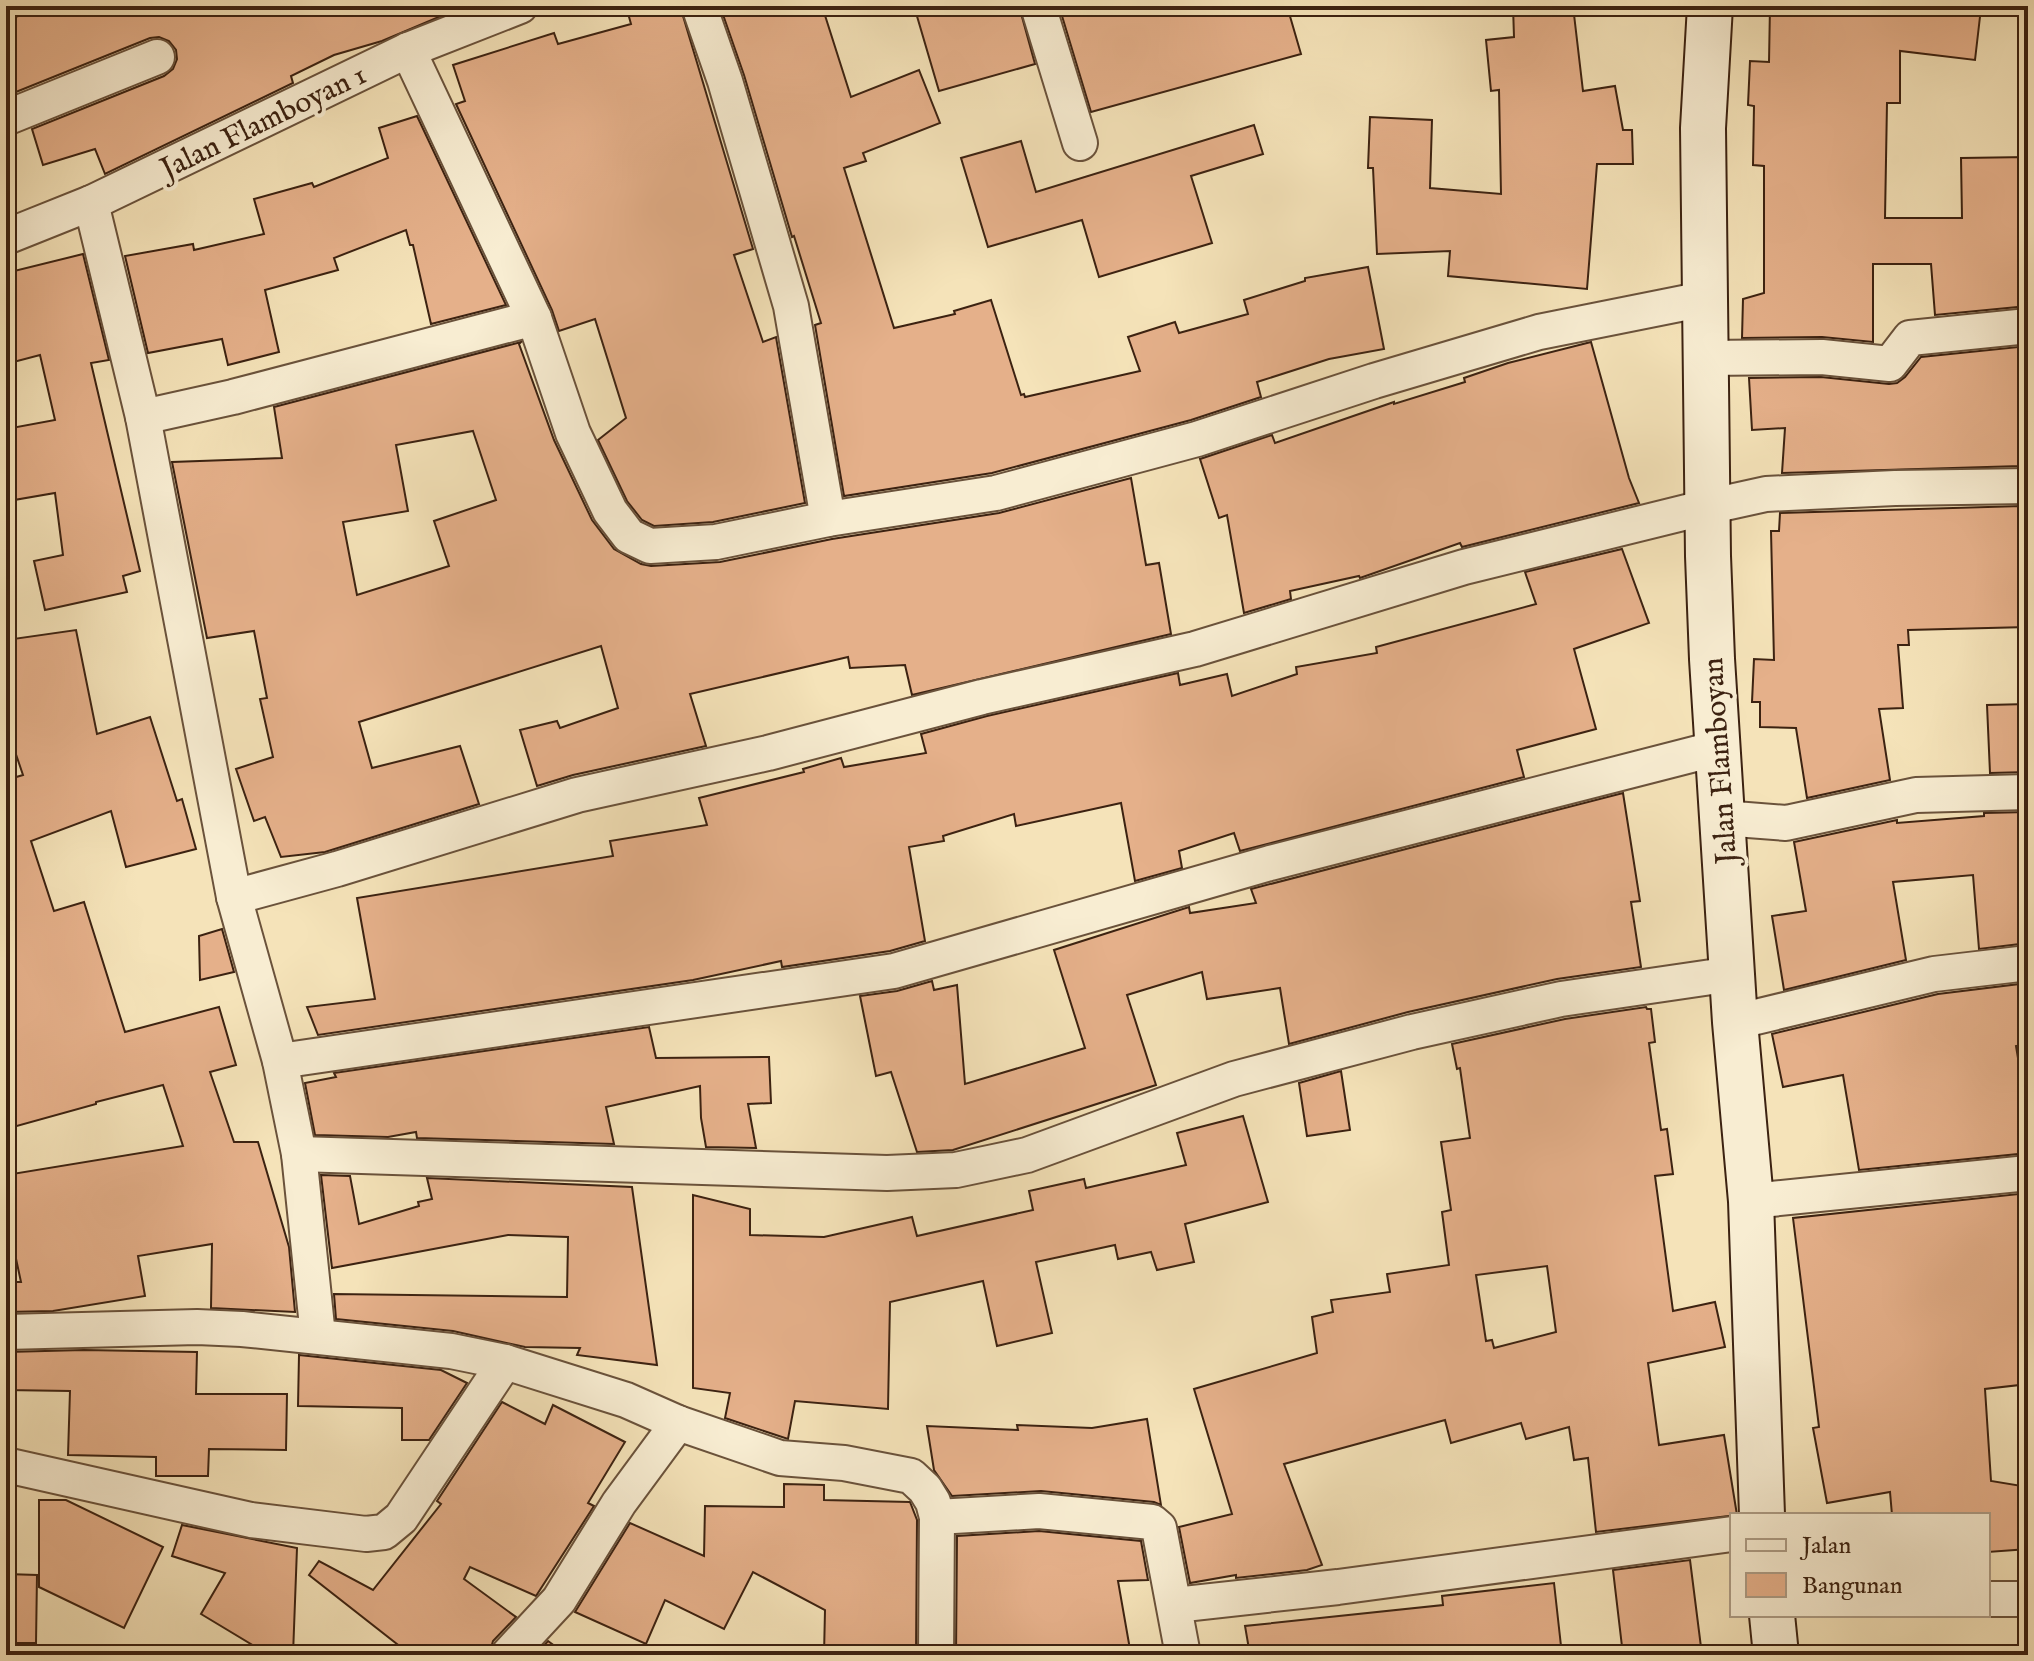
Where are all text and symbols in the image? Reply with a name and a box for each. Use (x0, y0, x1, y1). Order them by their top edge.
street label: Jalan Flamboyan 1 (152, 56, 373, 190)
street label: Jalan Flamboyan (1695, 656, 1747, 868)
legend (1730, 1513, 1990, 1617)
text: Jalan (1799, 1531, 1851, 1562)
text: Bangunan (1802, 1571, 1903, 1602)

